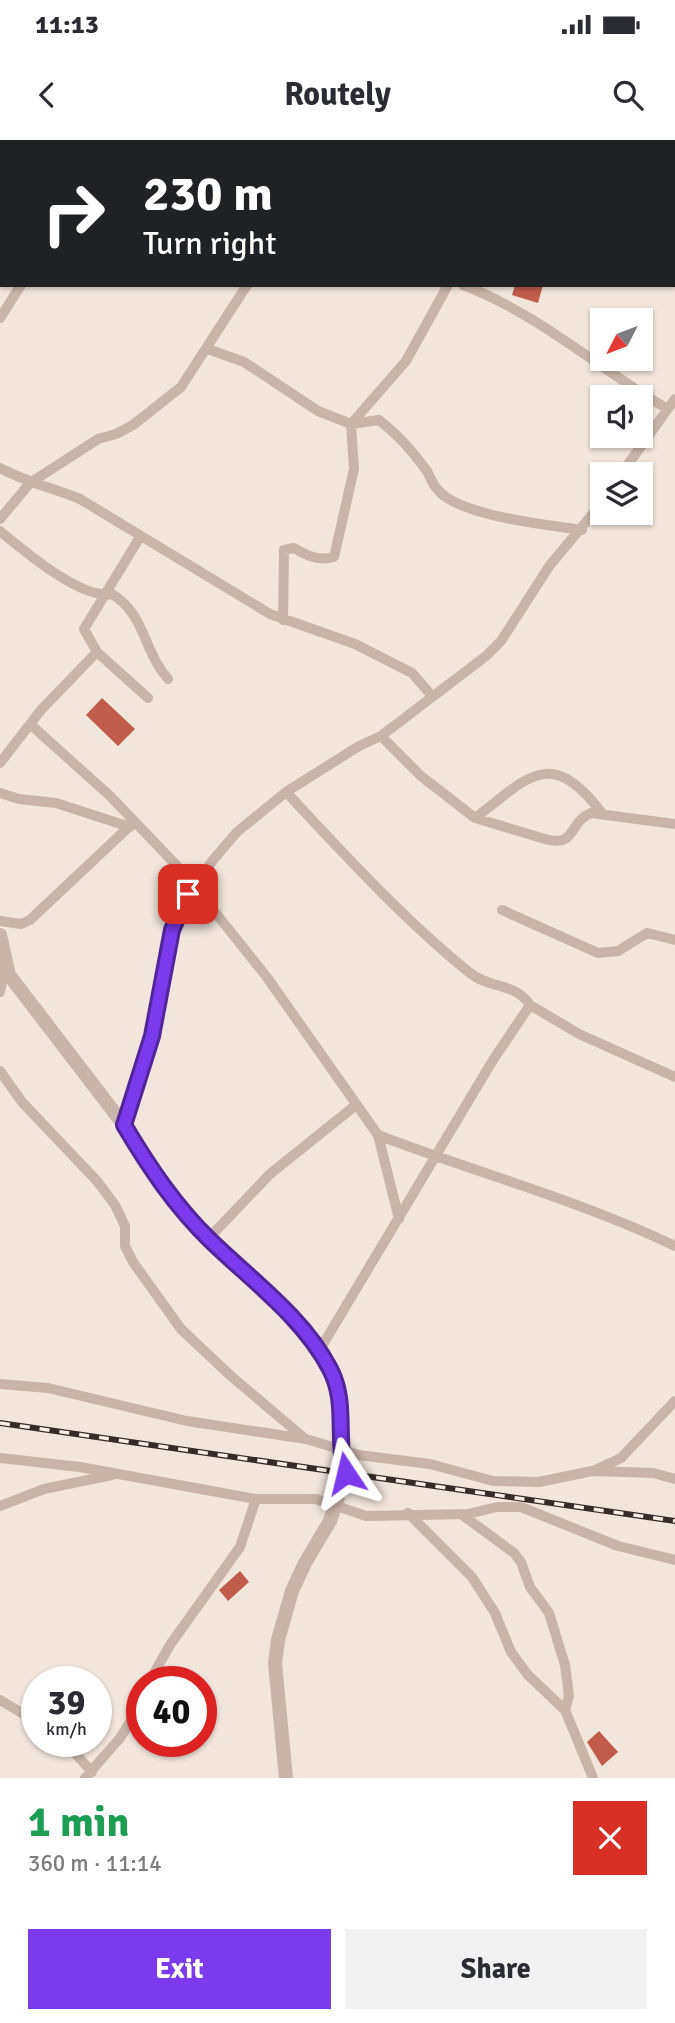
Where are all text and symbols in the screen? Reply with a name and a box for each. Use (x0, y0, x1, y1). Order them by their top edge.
text: 11:13 (35, 9, 99, 41)
text: Routely (284, 75, 391, 114)
icon: back (28, 76, 66, 114)
icon: search (609, 76, 647, 114)
text: 230 m (143, 164, 273, 224)
icon: right (28, 168, 119, 259)
text: Turn right (143, 224, 276, 263)
north arrow (590, 308, 653, 371)
map controls (590, 308, 653, 525)
button: sound (590, 385, 653, 448)
button: layers (590, 462, 653, 525)
pin (158, 864, 218, 924)
icon: arrive (169, 875, 207, 913)
position arrow (309, 1436, 383, 1510)
speed limit sign: 40 (126, 1666, 217, 1757)
text: 39 (48, 1681, 85, 1724)
text: km/h (46, 1718, 87, 1740)
text: 1 min (28, 1797, 129, 1848)
button: close (573, 1801, 647, 1875)
text: 360 m · 11:14 (28, 1849, 162, 1878)
button: Exit (28, 1929, 331, 2009)
button: Share (345, 1929, 647, 2009)

